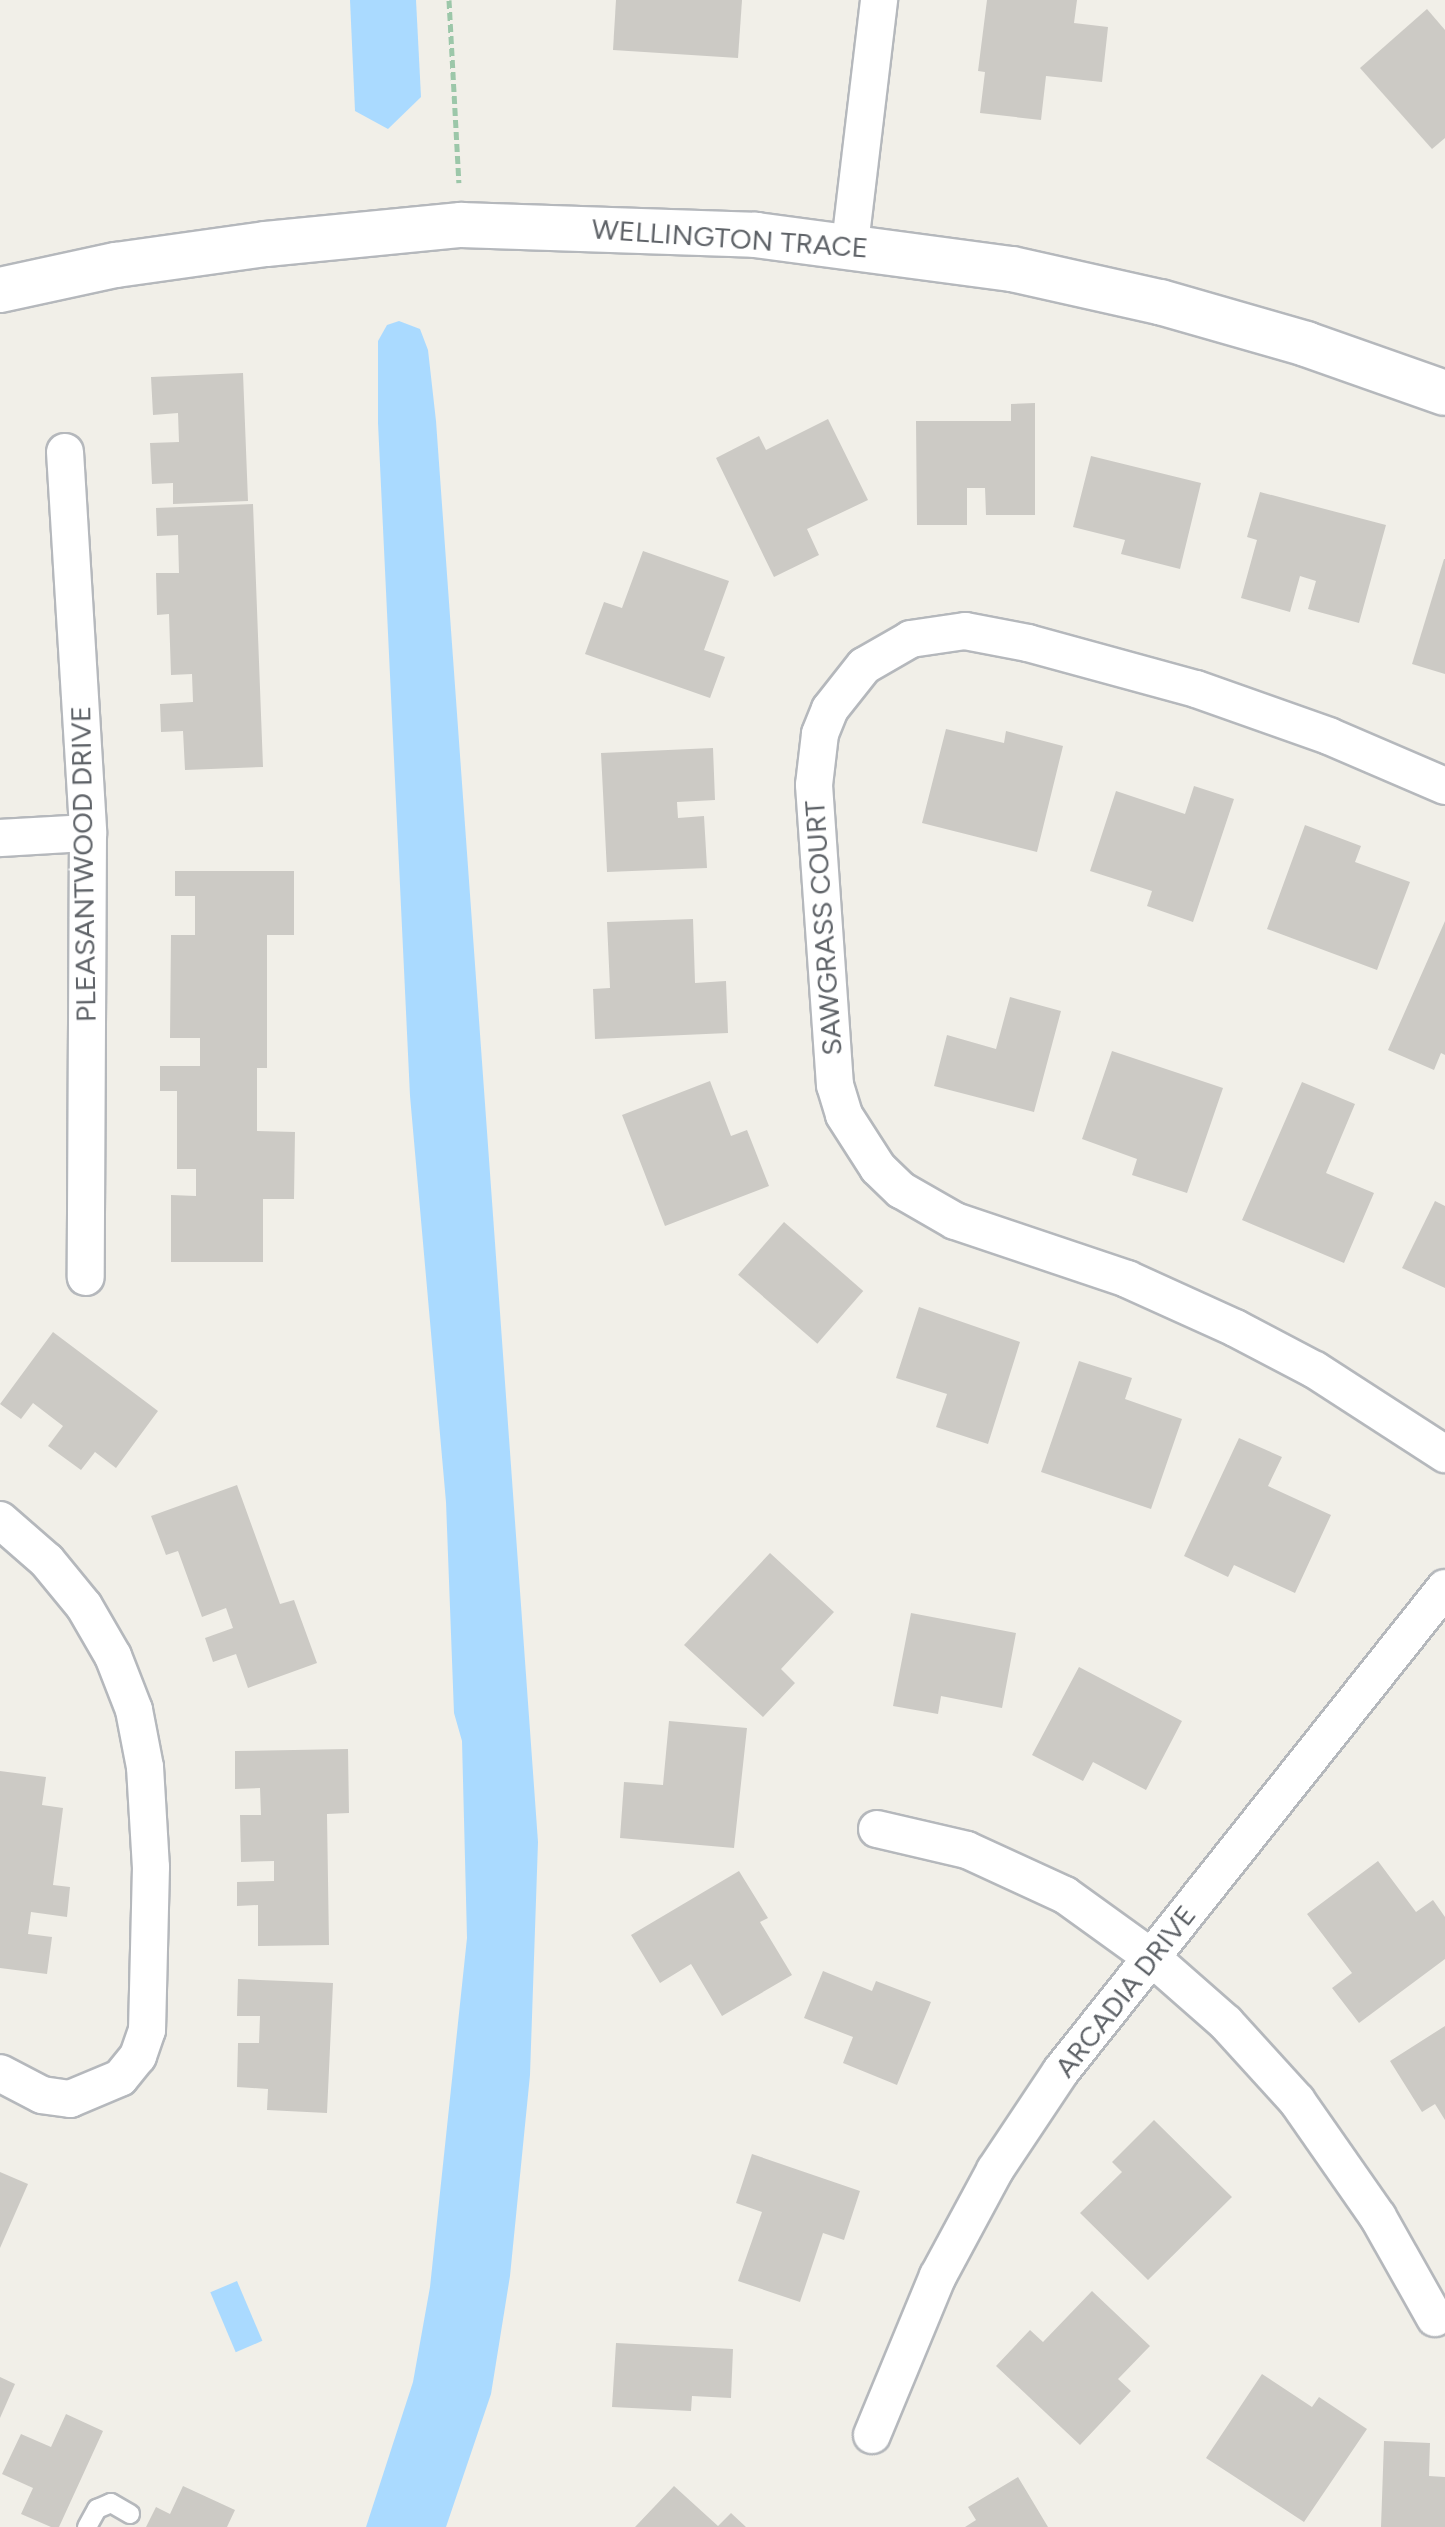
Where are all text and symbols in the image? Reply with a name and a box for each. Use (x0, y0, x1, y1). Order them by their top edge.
street label: WELLINGTON TRACE (591, 212, 869, 264)
street label: PLEASANTWOOD DRIVE (63, 706, 103, 1022)
street label: SAWGRASS COURT (797, 799, 849, 1057)
street label: ARCADIA DRIVE (1048, 1898, 1202, 2084)

